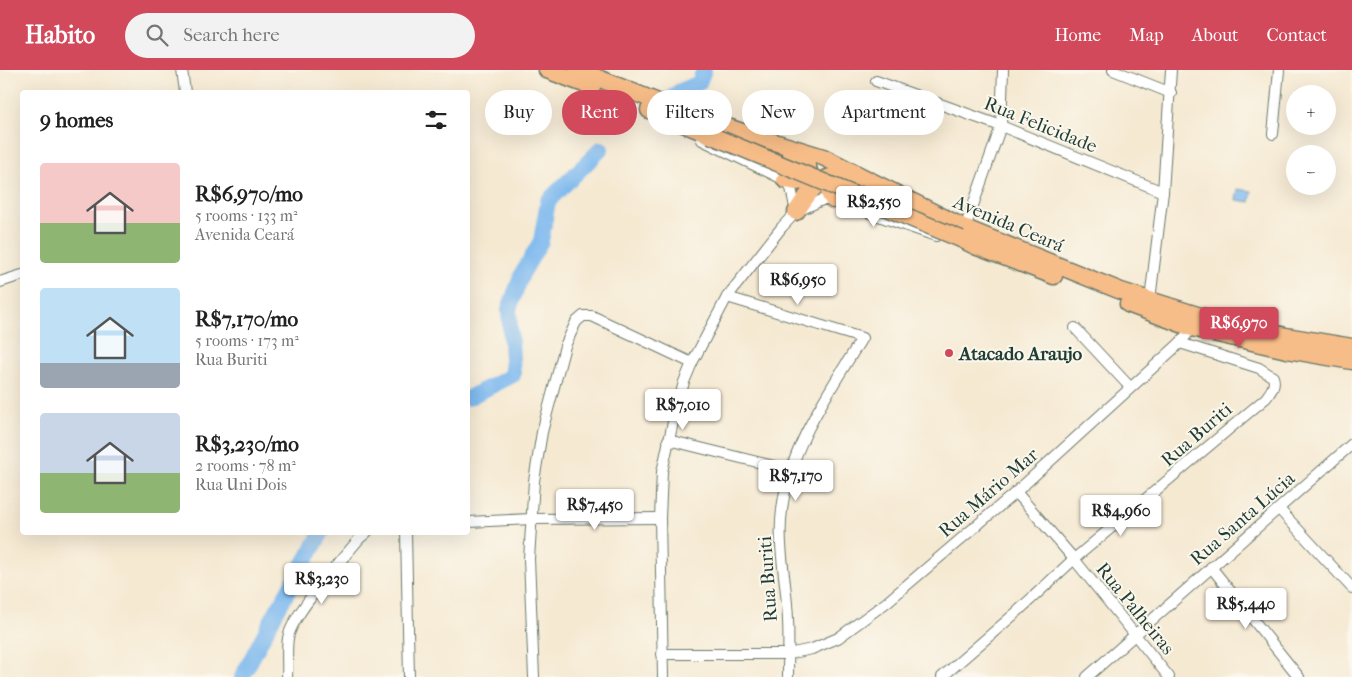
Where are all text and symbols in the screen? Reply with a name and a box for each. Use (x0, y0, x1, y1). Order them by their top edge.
search box (125, 13, 475, 58)
text: Habito (25, 21, 95, 49)
icon: search (143, 21, 171, 49)
text: Search here (183, 24, 280, 46)
text: Home (1054, 25, 1101, 46)
text: Map (1129, 25, 1164, 46)
text: About (1192, 25, 1238, 46)
text: Contact (1266, 25, 1327, 46)
map controls (1286, 85, 1336, 195)
button: + (1286, 85, 1336, 135)
chip: Buy (485, 90, 552, 135)
chip: Rent (562, 90, 637, 135)
chip: Filters (647, 90, 732, 135)
chip: New (742, 90, 814, 135)
chip: Apartment (824, 90, 944, 135)
street label: Rua Felicidade (981, 92, 1100, 158)
icon: filters (422, 106, 450, 134)
text: 9 homes (40, 108, 113, 132)
button: − (1286, 145, 1336, 195)
text: R$6,970/mo (195, 182, 303, 206)
icon: home (80, 183, 140, 243)
pin: R$2,550 (828, 186, 920, 228)
street label: Avenida Ceará (949, 190, 1067, 257)
text: R$2,550 (847, 192, 901, 211)
text: 5 rooms · 133 m² (195, 206, 298, 225)
text: Avenida Ceará (195, 225, 294, 244)
pin: R$6,950 (752, 264, 844, 306)
text: R$6,950 (770, 270, 826, 289)
pin: R$6,970 (1193, 306, 1285, 349)
text: R$7,170/mo (195, 307, 298, 331)
icon: home (80, 308, 140, 368)
text: R$6,970 (1211, 313, 1267, 332)
text: 5 rooms · 173 m² (195, 331, 299, 350)
place label: Atacado Araujo (958, 343, 1083, 365)
marker: Atacado Araujo (943, 347, 955, 359)
text: Rua Buriti (195, 350, 268, 369)
pin: R$7,010 (637, 388, 729, 431)
text: R$7,010 (656, 395, 710, 414)
street label: Rua Buriti (1157, 398, 1237, 471)
text: R$3,230/mo (195, 432, 299, 456)
icon: home (80, 433, 140, 493)
street label: Rua Mário Mar (934, 443, 1044, 542)
text: 2 rooms · 78 m² (195, 456, 296, 475)
pin: R$7,170 (750, 460, 842, 502)
text: R$7,170 (769, 466, 823, 485)
street label: Rua Santa Lúcia (1186, 467, 1300, 570)
text: Rua Uni Dois (195, 475, 287, 494)
pin: R$7,450 (549, 488, 641, 531)
pin: R$4,960 (1075, 494, 1167, 537)
text: R$7,450 (567, 495, 623, 514)
text: R$4,960 (1091, 501, 1151, 520)
street label: Rua Buriti (754, 535, 782, 623)
street label: Rua Palheiras (1091, 558, 1179, 659)
pin: R$3,230 (276, 562, 368, 605)
text: R$3,230 (295, 569, 349, 588)
pin: R$5,440 (1200, 588, 1292, 630)
text: R$5,440 (1217, 594, 1275, 613)

